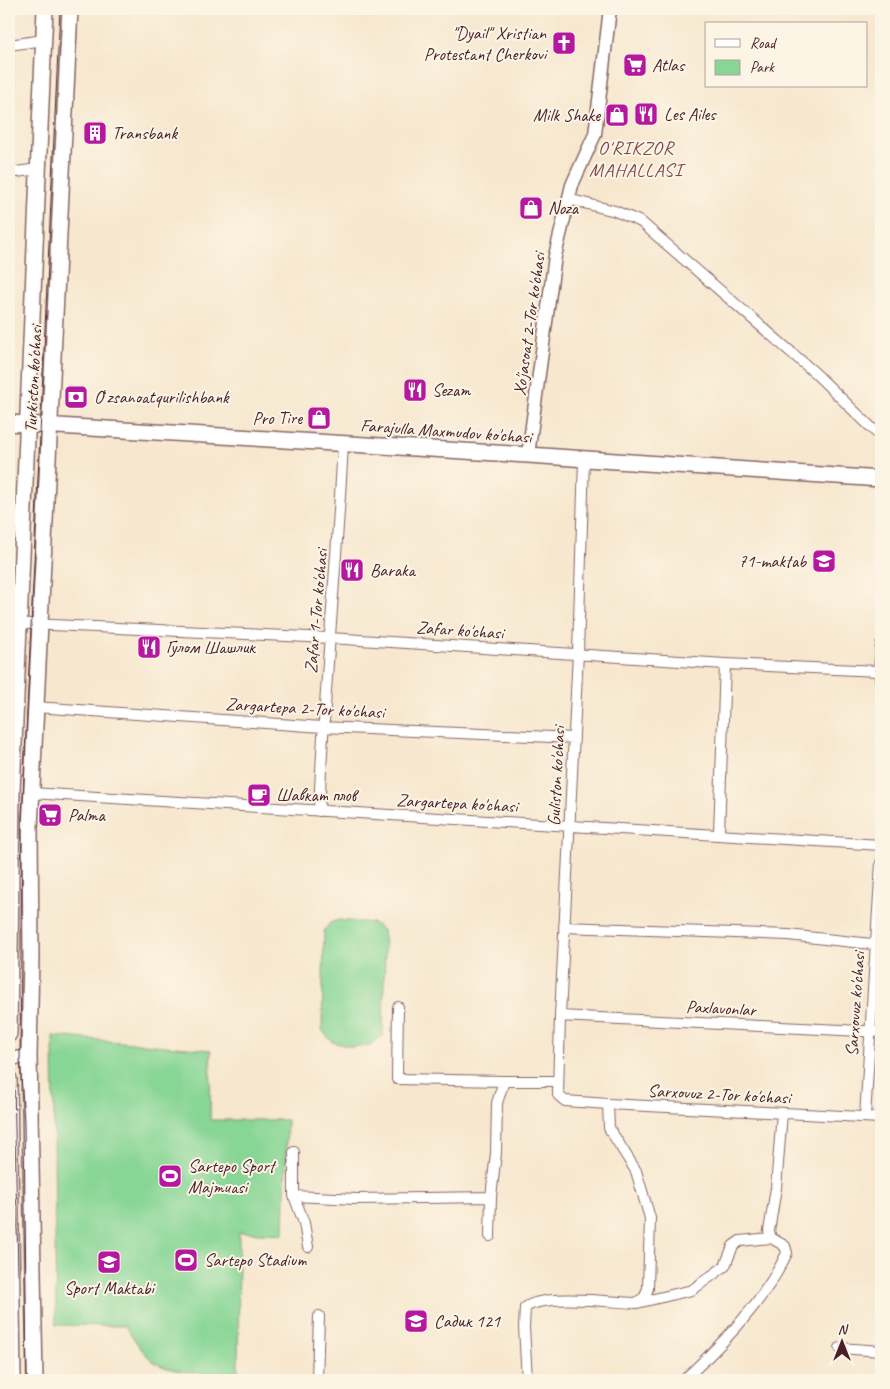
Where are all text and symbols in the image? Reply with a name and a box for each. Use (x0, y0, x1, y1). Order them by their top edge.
place label: "Dyail" Xristian Protestant Cherkovi (424, 22, 549, 65)
legend (705, 22, 868, 88)
church icon: "Dyail" Xristian Protestant Cherkovi (551, 30, 577, 56)
text: Road (750, 34, 777, 53)
supermarket icon: Atlas (622, 52, 648, 78)
place label: Atlas (652, 54, 686, 76)
text: Park (750, 58, 775, 77)
restaurant icon: Les Ailes (633, 101, 659, 127)
shop icon: Milk Shake (604, 102, 630, 128)
place label: Les Ailes (664, 103, 717, 125)
place label: Milk Shake (533, 104, 601, 126)
building icon: Transbank (82, 120, 108, 146)
place label: Transbank (112, 122, 178, 144)
district label: O'RIKZOR MAHALLASI (589, 136, 686, 182)
shop icon: Noza (518, 195, 544, 221)
place label: Noza (548, 197, 580, 219)
street label: Xo'jasoat 2-Tor ko'chasi (508, 248, 550, 397)
street label: Turkiston ko'chasi (19, 322, 47, 433)
restaurant icon: Sezam (402, 377, 428, 403)
place label: Sezam (432, 379, 471, 401)
bank icon: Oʻzsanoatqurilishbank (63, 384, 89, 410)
place label: Oʻzsanoatqurilishbank (94, 386, 230, 408)
shop icon: Pro Tire (306, 405, 332, 431)
place label: Pro Tire (253, 407, 303, 429)
street label: Farajulla Maxmudov ko'chasi (360, 414, 535, 448)
street label: Zafar 1-Tor ko'chasi (300, 545, 333, 674)
school or university icon: 71-maktab (811, 548, 837, 574)
place label: 71-maktab (738, 550, 807, 572)
restaurant icon: Baraka (339, 557, 365, 583)
place label: Baraka (370, 559, 416, 581)
street label: Zafar ko'chasi (416, 616, 507, 644)
restaurant icon: Гулом Шашлик (136, 634, 162, 660)
place label: Гулом Шашлик (166, 636, 256, 658)
street label: Zargartepa 2-Tor ko'chasi (225, 693, 388, 723)
street label: Guliston ko'chasi (542, 723, 570, 826)
cafe icon: Шавкат плов (246, 782, 272, 808)
place label: Шавкат плов (276, 784, 360, 806)
street label: Zargartepa ko'chasi (396, 789, 521, 817)
supermarket icon: Palma (37, 802, 63, 828)
place label: Palma (68, 804, 107, 826)
street label: Sarxovuz ko'chasi (840, 948, 870, 1057)
street label: Paxlavonlar (686, 995, 758, 1021)
street label: Sarxovuz 2-Tor ko'chasi (647, 1079, 794, 1109)
place label: Sartepo Sport Majmuasi (188, 1155, 278, 1198)
sports icon: Sartepo Sport Majmuasi (157, 1163, 183, 1189)
sports icon: Sartepo Stadium (173, 1247, 199, 1273)
school or university icon: Sport Maktabi (96, 1249, 122, 1275)
place label: Sartepo Stadium (204, 1249, 307, 1271)
place label: Sport Maktabi (64, 1277, 157, 1299)
school or university icon: Садик 121 (403, 1308, 429, 1334)
place label: Садик 121 (434, 1310, 501, 1332)
north arrow (818, 1316, 868, 1366)
text: N (838, 1321, 849, 1338)

